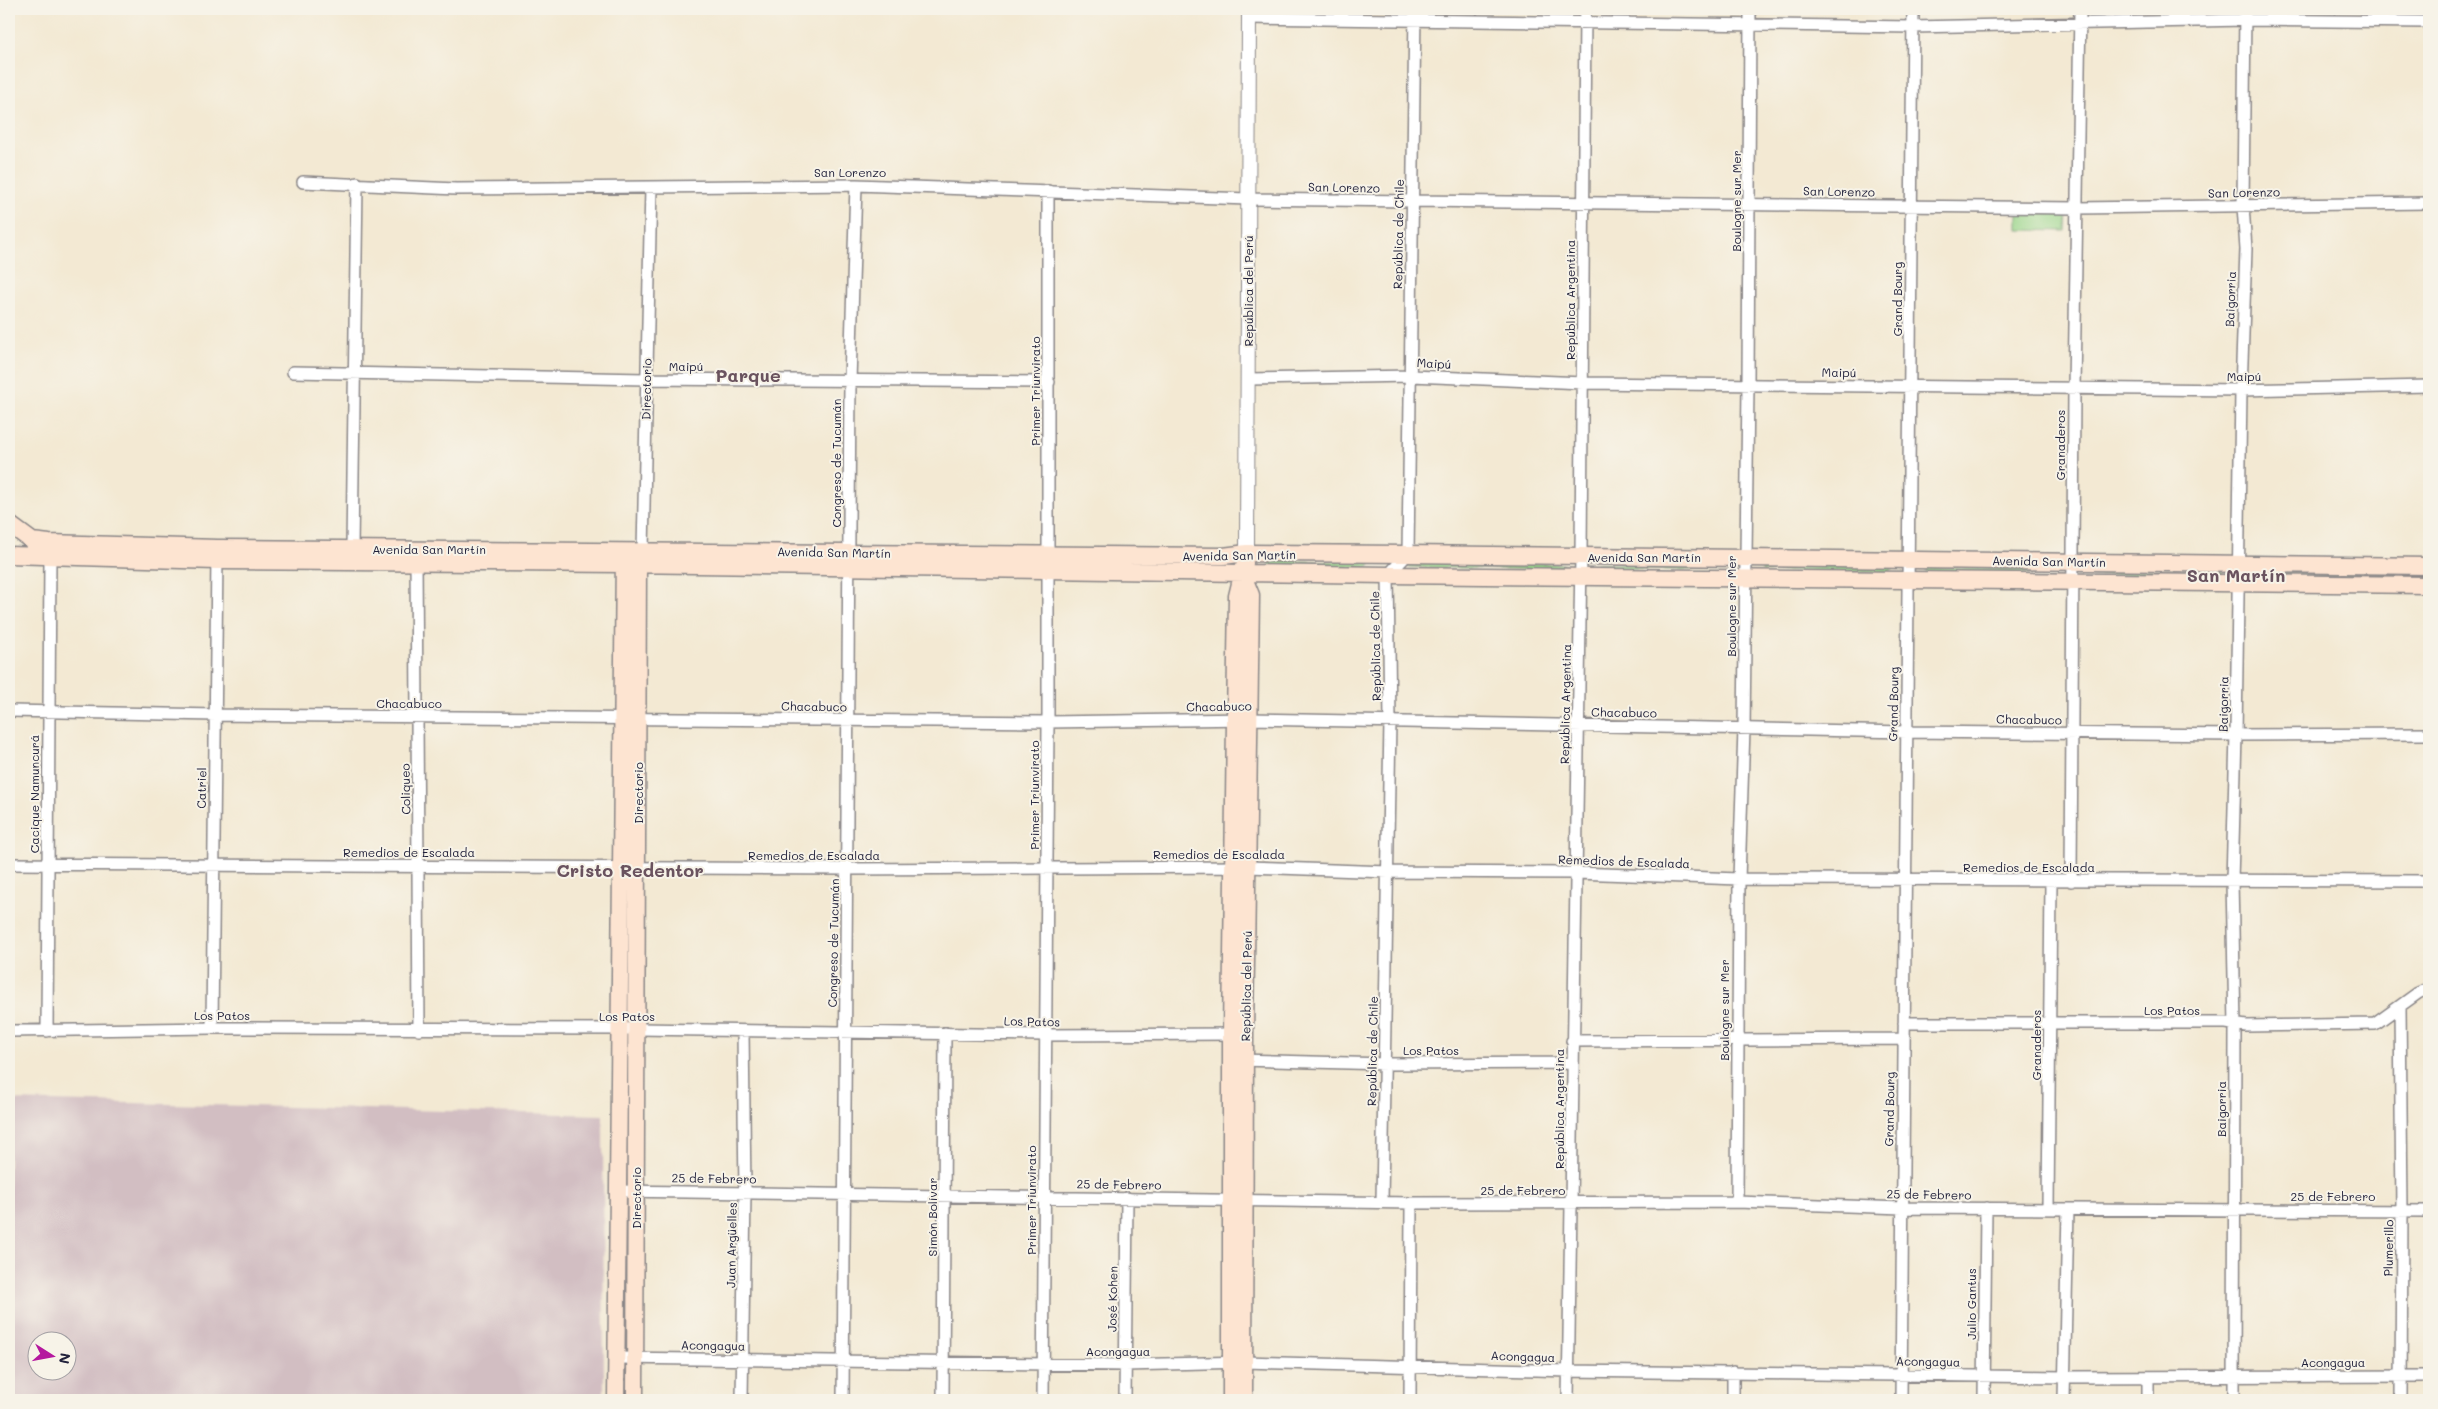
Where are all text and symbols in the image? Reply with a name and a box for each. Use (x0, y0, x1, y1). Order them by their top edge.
street label: Boulogne sur Mer (1728, 150, 1744, 252)
street label: San Lorenzo (814, 164, 886, 180)
street label: San Lorenzo (1308, 178, 1380, 196)
street label: República de Chile (1389, 179, 1407, 289)
street label: San Lorenzo (1803, 182, 1875, 200)
street label: San Lorenzo (2208, 183, 2280, 201)
street label: República del Perú (1240, 235, 1256, 347)
street label: República Argentina (1562, 240, 1578, 360)
street label: Grand Bourg (1889, 262, 1905, 336)
street label: Baigorria (2221, 271, 2239, 327)
street label: Primer Triunvirato (1027, 336, 1043, 446)
street label: Maipú (1416, 354, 1452, 372)
street label: Directorio (637, 358, 655, 420)
street label: Maipú (669, 358, 703, 374)
district label: Parque (715, 363, 781, 387)
street label: Maipú (1822, 364, 1856, 380)
street label: Maipú (2227, 368, 2261, 384)
street label: Congreso de Tucumán (828, 399, 844, 527)
street label: Granaderos (2052, 410, 2068, 480)
street label: Avenida San Martín (372, 541, 486, 557)
street label: Avenida San Martín (777, 543, 891, 561)
street label: Avenida San Martín (1182, 546, 1296, 564)
street label: Avenida San Martín (1587, 549, 1701, 565)
street label: Avenida San Martín (1992, 552, 2106, 570)
street label: Boulogne sur Mer (1723, 555, 1739, 657)
district label: San Martín (2187, 563, 2285, 587)
street label: República de Chile (1366, 591, 1384, 701)
street label: República Argentina (1556, 644, 1574, 764)
street label: Grand Bourg (1884, 667, 1902, 741)
street label: Baigorria (2215, 676, 2231, 732)
street label: Chacabuco (376, 695, 442, 711)
street label: Chacabuco (781, 697, 847, 715)
street label: Chacabuco (1186, 697, 1252, 715)
street label: Chacabuco (1591, 703, 1657, 721)
street label: Chacabuco (1996, 710, 2062, 728)
street label: Cacique Namuncurá (26, 735, 42, 853)
street label: Primer Triunvirato (1026, 740, 1042, 850)
street label: Directorio (630, 762, 646, 824)
street label: Coliqueo (397, 763, 413, 815)
street label: Catriel (193, 767, 209, 809)
street label: Remedios de Escalada (343, 844, 475, 860)
street label: Remedios de Escalada (1153, 846, 1285, 862)
street label: Remedios de Escalada (748, 847, 880, 863)
street label: Remedios de Escalada (1558, 851, 1690, 871)
district label: Cristo Redentor (556, 858, 704, 882)
street label: Remedios de Escalada (1963, 859, 2095, 875)
street label: Congreso de Tucumán (824, 878, 842, 1008)
street label: República del Perú (1237, 930, 1255, 1042)
street label: Boulogne sur Mer (1716, 959, 1732, 1061)
street label: República de Chile (1363, 996, 1381, 1106)
street label: Los Patos (2144, 1002, 2200, 1018)
street label: Los Patos (194, 1007, 250, 1023)
street label: Los Patos (599, 1008, 655, 1024)
street label: Granaderos (2028, 1010, 2044, 1080)
street label: Los Patos (1004, 1013, 1060, 1029)
street label: Los Patos (1403, 1042, 1459, 1058)
street label: República Argentina (1551, 1049, 1567, 1169)
street label: Grand Bourg (1880, 1072, 1898, 1146)
street label: Baigorria (2213, 1081, 2229, 1137)
street label: Primer Triunvirato (1023, 1145, 1039, 1255)
street label: Directorio (628, 1167, 644, 1229)
street label: 25 de Febrero (671, 1169, 757, 1187)
street label: 25 de Febrero (1076, 1175, 1162, 1193)
street label: Simón Bolívar (924, 1178, 940, 1256)
street label: 25 de Febrero (1481, 1182, 1565, 1198)
street label: 25 de Febrero (1886, 1185, 1972, 1203)
street label: 25 de Febrero (2291, 1188, 2375, 1204)
street label: Juan Argüelles (722, 1202, 740, 1288)
street label: Plumerillo (2380, 1219, 2396, 1277)
street label: José Kohen (1103, 1266, 1121, 1332)
street label: Julio Gantus (1963, 1268, 1979, 1340)
north arrow (28, 1332, 78, 1382)
street label: Acongagua (681, 1336, 745, 1354)
street label: Acongagua (1086, 1343, 1150, 1359)
street label: Acongagua (1490, 1347, 1556, 1365)
text: N (55, 1352, 76, 1366)
street label: Acongagua (1896, 1352, 1960, 1370)
street label: Acongagua (2301, 1354, 2365, 1370)

